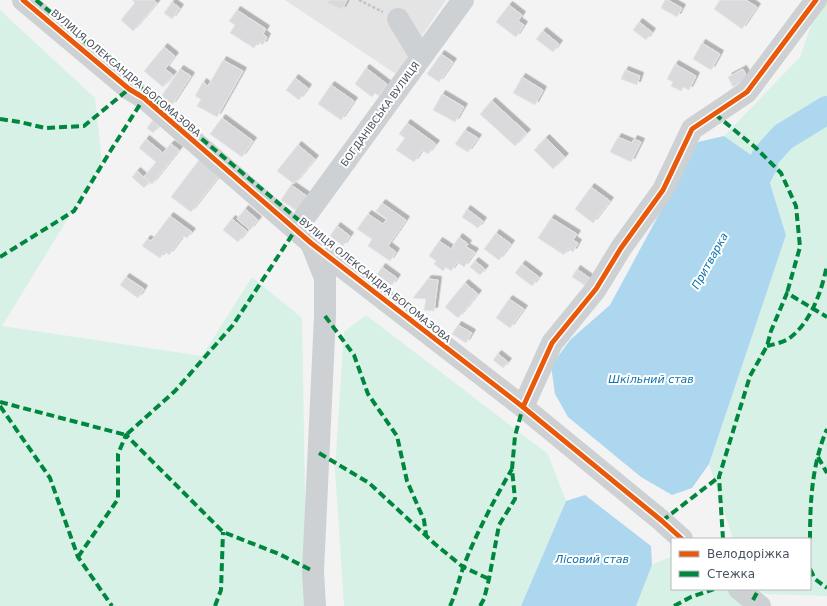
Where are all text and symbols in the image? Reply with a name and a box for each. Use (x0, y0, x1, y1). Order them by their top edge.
street label: ВУЛИЦЯ ОЛЕКСАНДРА БОГОМАЗОВА (49, 7, 203, 139)
street label: БОГДАНІВСЬКА ВУЛИЦЯ (338, 60, 422, 168)
street label: ВУЛИЦЯ ОЛЕКСАНДРА БОГОМАЗОВА (297, 215, 453, 345)
water label: Притварка (689, 230, 731, 291)
water label: Шкільний став (608, 373, 694, 386)
legend (671, 538, 811, 590)
text: Велодоріжка (707, 547, 790, 561)
water label: Лісовий став (554, 553, 629, 566)
text: Стежка (707, 567, 755, 581)

